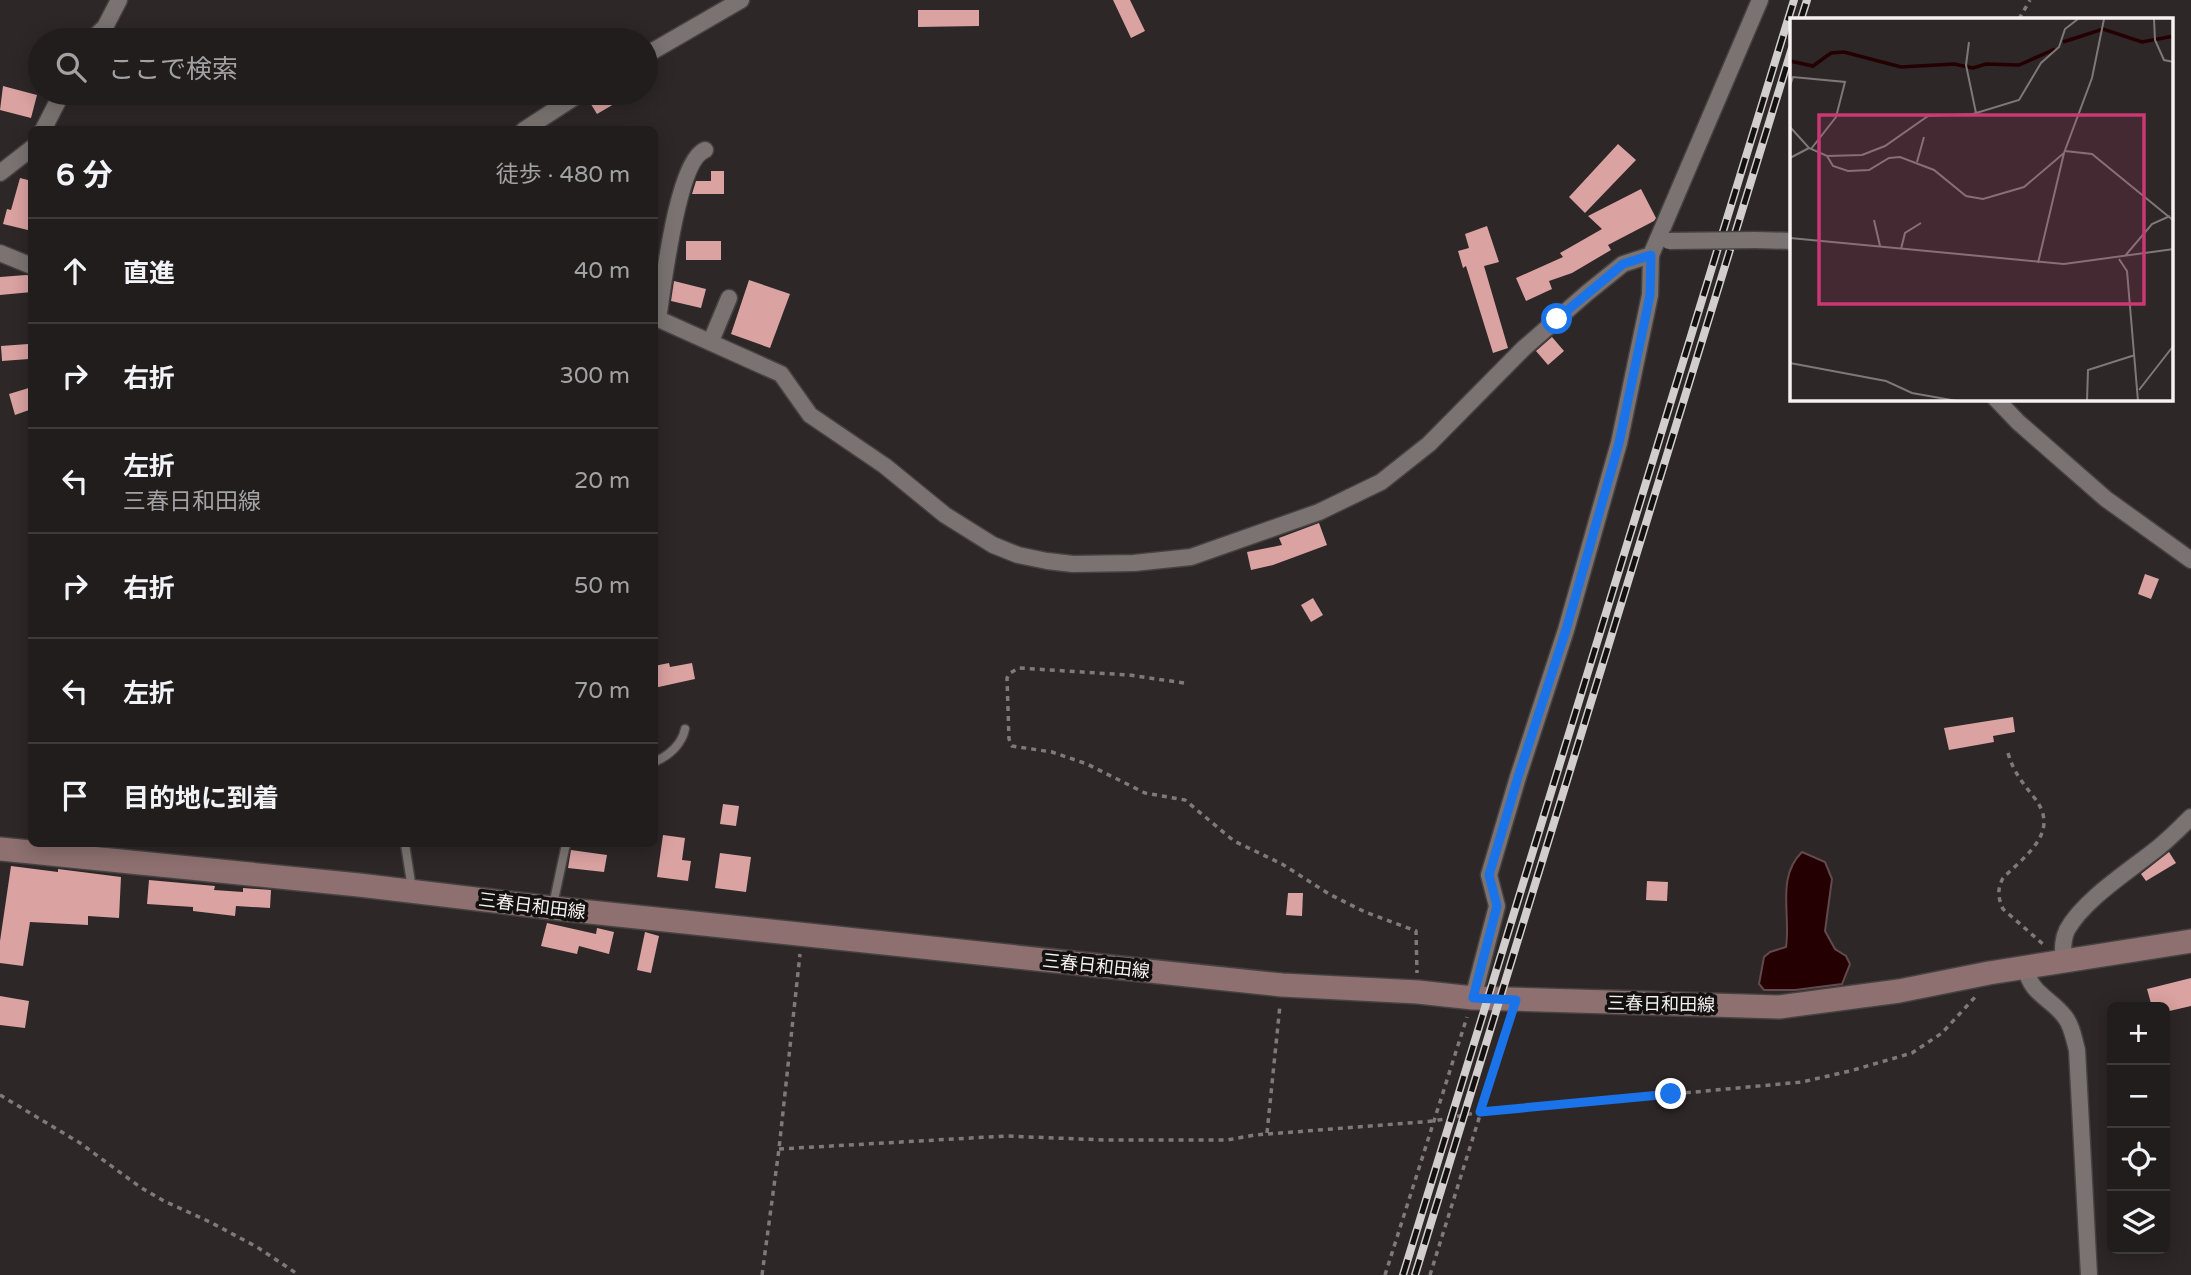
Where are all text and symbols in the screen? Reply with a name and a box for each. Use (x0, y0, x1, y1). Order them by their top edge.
inset map (1790, 18, 2174, 401)
search box (28, 28, 658, 105)
icon: search (52, 48, 90, 86)
text: ここで検索 (108, 54, 238, 85)
text: 6 分 (56, 157, 113, 194)
text: 徒歩 · 480 m (496, 161, 630, 189)
icon: ahead (56, 252, 94, 290)
text: 40 m (574, 257, 630, 285)
text: 直進 (123, 258, 175, 289)
route start (1541, 303, 1572, 334)
icon: right (56, 357, 94, 395)
text: 300 m (560, 362, 630, 390)
text: 右折 (123, 363, 175, 394)
text: 左折 (123, 451, 175, 482)
icon: left (56, 462, 94, 500)
text: 20 m (574, 467, 630, 495)
text: 三春日和田線 (123, 488, 261, 516)
icon: right (56, 567, 94, 605)
text: 50 m (574, 572, 630, 600)
text: 右折 (123, 573, 175, 604)
icon: left (56, 672, 94, 710)
text: 70 m (574, 677, 630, 705)
text: 左折 (123, 678, 175, 709)
icon: arrive (56, 777, 94, 815)
text: 目的地に到着 (123, 783, 279, 814)
street label: 三春日和田線 (477, 889, 587, 923)
street label: 三春日和田線 (1041, 949, 1151, 983)
street label: 三春日和田線 (1607, 992, 1715, 1016)
map controls (2107, 1002, 2170, 1254)
button: + (2107, 1002, 2170, 1065)
button: − (2107, 1065, 2170, 1128)
route end (1655, 1078, 1686, 1109)
button: locate (2107, 1128, 2170, 1191)
button: layers (2107, 1191, 2170, 1254)

